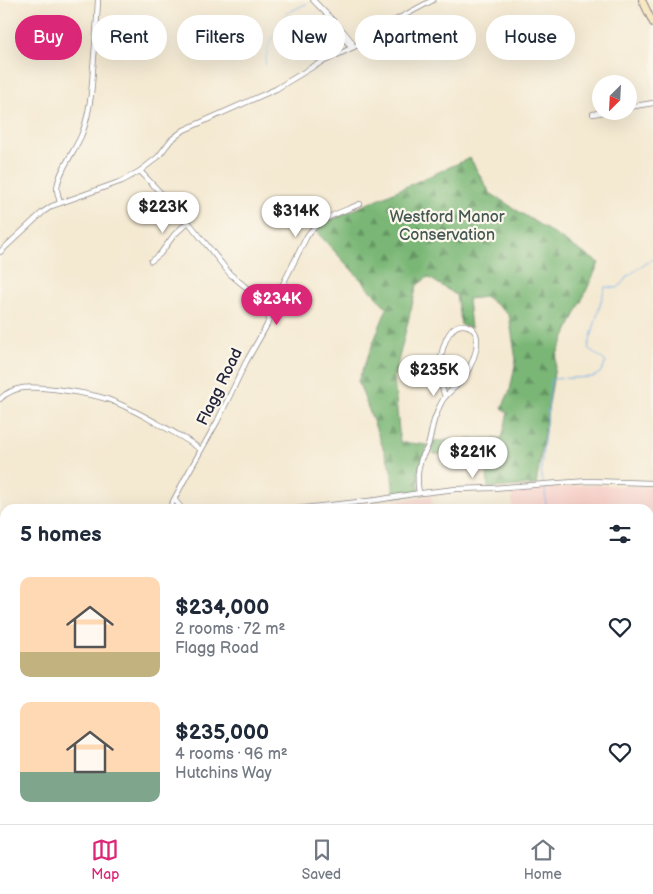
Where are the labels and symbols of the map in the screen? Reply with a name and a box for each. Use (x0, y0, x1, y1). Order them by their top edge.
north arrow (592, 75, 638, 120)
pin: $223K (128, 192, 198, 234)
pin: $314K (261, 196, 331, 238)
park label: Westford Manor Conservation (389, 208, 505, 245)
pin: $234K (242, 284, 312, 326)
street label: Flagg Road (193, 345, 247, 429)
pin: $235K (399, 354, 469, 397)
pin: $221K (438, 436, 508, 479)

